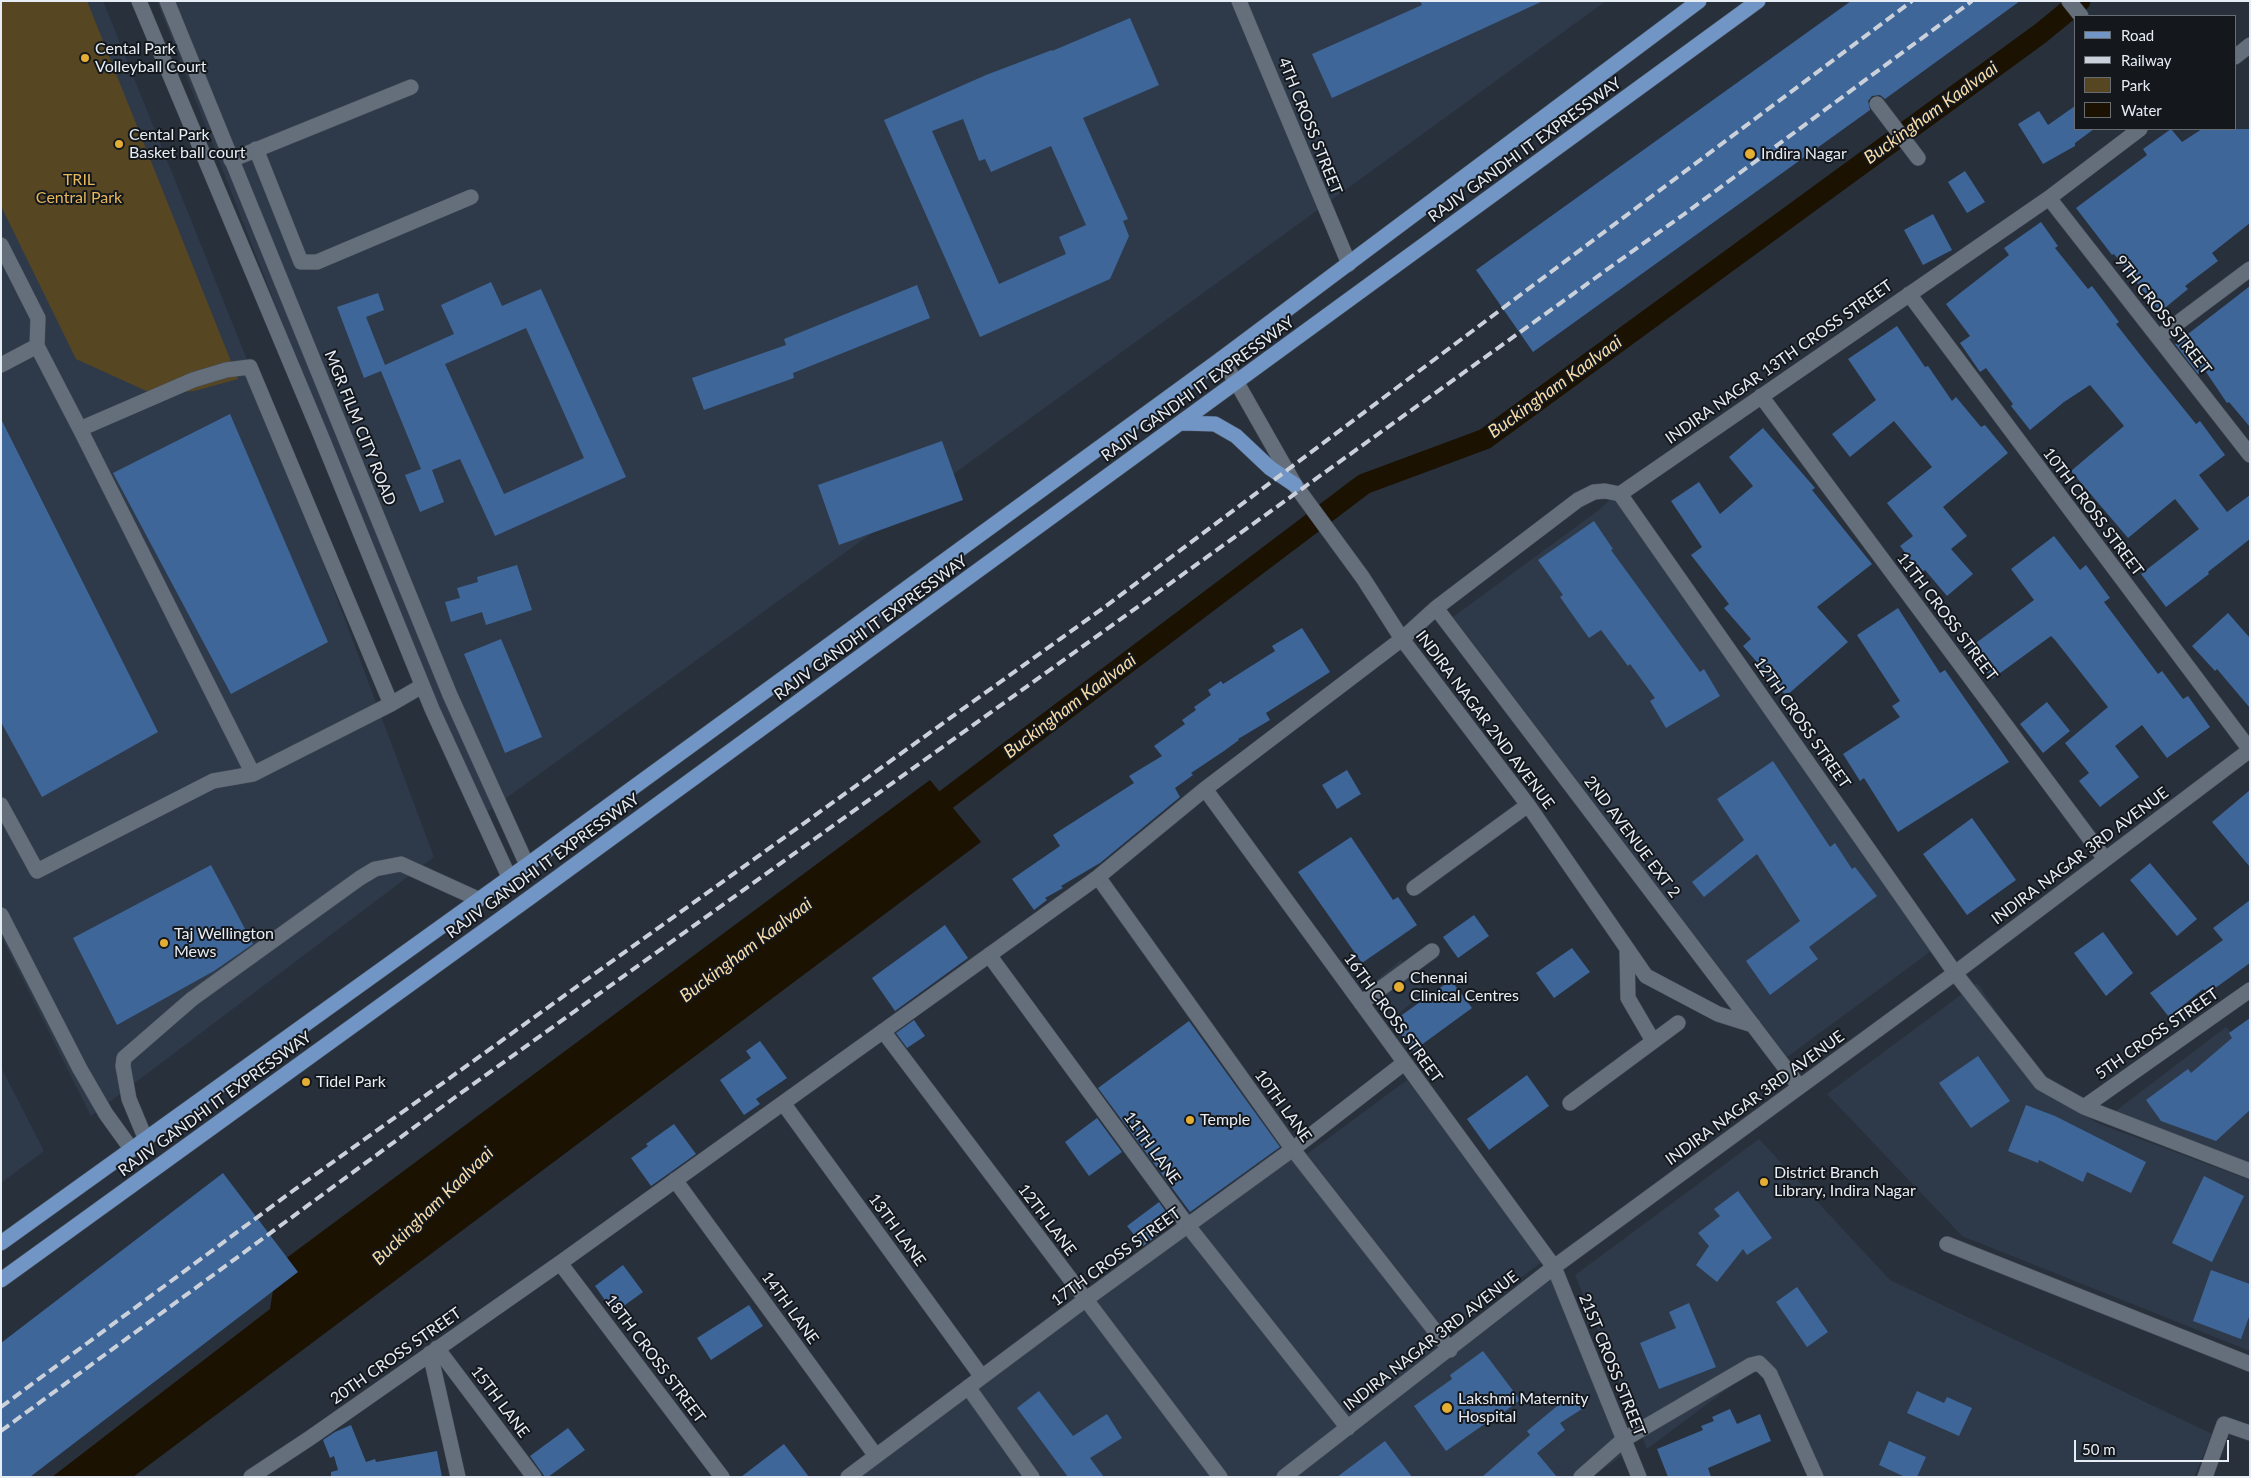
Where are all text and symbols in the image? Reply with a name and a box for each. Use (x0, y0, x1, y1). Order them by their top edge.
legend (2074, 15, 2236, 130)
text: Road (2121, 26, 2154, 44)
place label: Cental Park Volleyball Court (95, 39, 206, 77)
text: Railway (2121, 51, 2172, 69)
marker: Cental Park Volleyball Court (79, 52, 91, 64)
street label: 4TH CROSS STREET (1274, 55, 1346, 197)
water label: Buckingham Kaalvaai (1860, 57, 2002, 169)
street label: RAJIV GANDHI IT EXPRESSWAY (1425, 73, 1625, 227)
text: Park (2121, 76, 2150, 94)
text: Water (2121, 101, 2162, 119)
place label: Cental Park Basket ball court (129, 125, 246, 163)
marker: Cental Park Basket ball court (113, 138, 125, 150)
place label: Indira Nagar (1761, 144, 1847, 164)
marker: Indira Nagar (1743, 147, 1757, 161)
park label: TRIL Central Park (36, 170, 122, 208)
street label: 9TH CROSS STREET (2110, 252, 2216, 378)
street label: INDIRA NAGAR 13TH CROSS STREET (1662, 276, 1896, 448)
street label: RAJIV GANDHI IT EXPRESSWAY (1098, 312, 1298, 466)
water label: Buckingham Kaalvaai (1484, 331, 1626, 443)
street label: MGR FILM CITY ROAD (320, 348, 400, 508)
street label: 10TH CROSS STREET (2039, 444, 2147, 580)
street label: 11TH CROSS STREET (1893, 549, 2001, 685)
street label: RAJIV GANDHI IT EXPRESSWAY (771, 551, 971, 705)
street label: INDIRA NAGAR 2ND AVENUE (1412, 627, 1558, 813)
water label: Buckingham Kaalvaai (999, 649, 1141, 763)
street label: 12TH CROSS STREET (1750, 654, 1854, 792)
street label: 2ND AVENUE EXT 2 (1580, 772, 1684, 902)
street label: INDIRA NAGAR 3RD AVENUE (1988, 783, 2172, 929)
street label: RAJIV GANDHI IT EXPRESSWAY (443, 789, 643, 943)
water label: Buckingham Kaalvaai (675, 893, 817, 1007)
place label: Taj Wellington Mews (174, 924, 274, 962)
marker: Taj Wellington Mews (158, 937, 170, 949)
street label: 16TH CROSS STREET (1340, 950, 1446, 1086)
place label: Chennai Clinical Centres (1410, 968, 1519, 1006)
marker: Chennai Clinical Centres (1392, 980, 1406, 994)
street label: 5TH CROSS STREET (2092, 984, 2222, 1084)
street label: RAJIV GANDHI IT EXPRESSWAY (115, 1027, 315, 1181)
street label: INDIRA NAGAR 3RD AVENUE (1662, 1027, 1848, 1169)
street label: 10TH LANE (1250, 1066, 1316, 1146)
place label: Tidel Park (316, 1072, 386, 1092)
marker: Tidel Park (300, 1076, 312, 1088)
street label: 11TH LANE (1119, 1108, 1185, 1188)
place label: Temple (1200, 1110, 1250, 1130)
marker: Temple (1184, 1114, 1196, 1126)
water label: Buckingham Kaalvaai (368, 1143, 498, 1269)
place label: District Branch Library, Indira Nagar (1774, 1163, 1916, 1201)
marker: District Branch Library, Indira Nagar (1758, 1176, 1770, 1188)
street label: 12TH LANE (1014, 1180, 1080, 1260)
street label: 13TH LANE (864, 1190, 930, 1270)
street label: 17TH CROSS STREET (1048, 1204, 1184, 1310)
street label: INDIRA NAGAR 3RD AVENUE (1340, 1267, 1522, 1415)
street label: 14TH LANE (757, 1268, 823, 1348)
street label: 18TH CROSS STREET (601, 1291, 709, 1427)
street label: 21ST CROSS STREET (1575, 1291, 1649, 1439)
street label: 20TH CROSS STREET (327, 1304, 465, 1408)
street label: 15TH LANE (467, 1362, 533, 1442)
place label: Lakshmi Maternity Hospital (1458, 1389, 1588, 1427)
marker: Lakshmi Maternity Hospital (1440, 1401, 1454, 1415)
scale bar (2076, 1430, 2231, 1462)
text: 50 m (2082, 1440, 2116, 1458)

